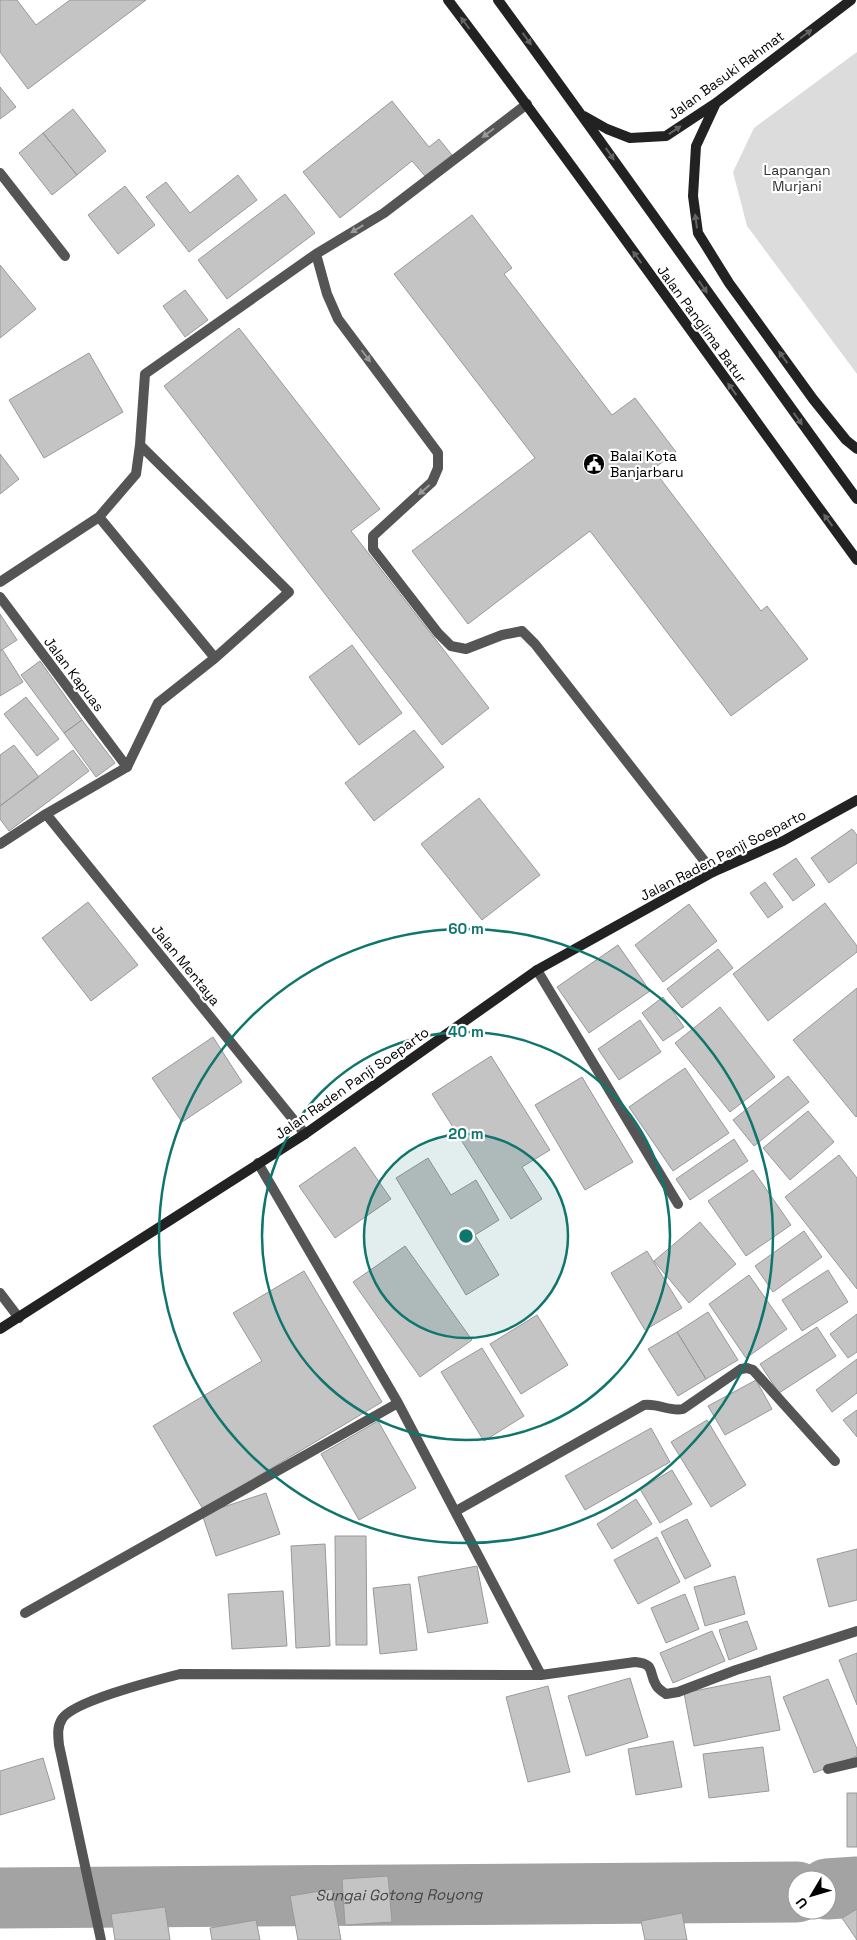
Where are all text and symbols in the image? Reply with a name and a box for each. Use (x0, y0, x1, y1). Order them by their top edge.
one-way arrow (460, 17, 471, 30)
street label: Jalan Basuki Rahmat (664, 27, 788, 123)
one-way arrow (799, 29, 813, 39)
one-way arrow (521, 32, 532, 45)
one-way arrow (668, 125, 682, 135)
one-way arrow (482, 128, 495, 139)
one-way arrow (604, 147, 615, 160)
park label: Lapangan Murjani (764, 161, 830, 195)
one-way arrow (692, 212, 700, 228)
one-way arrow (350, 225, 364, 234)
one-way arrow (632, 251, 642, 264)
street label: Jalan Panglima Batur (653, 262, 751, 386)
one-way arrow (698, 280, 708, 294)
one-way arrow (361, 349, 371, 363)
one-way arrow (778, 350, 788, 363)
one-way arrow (727, 382, 737, 396)
one-way arrow (793, 412, 803, 426)
place label: Balai Kota Banjarbaru (610, 447, 684, 481)
public building icon: Balai Kota Banjarbaru (582, 452, 606, 476)
one-way arrow (417, 484, 430, 495)
one-way arrow (823, 513, 833, 527)
street label: Jalan Kapuas (40, 633, 108, 715)
street label: Jalan Raden Panji Soeparto (637, 805, 809, 905)
text: 60 m (448, 919, 484, 938)
street label: Jalan Mentaya (148, 921, 224, 1009)
text: 40 m (448, 1022, 484, 1041)
street label: Jalan Raden Panji Soeparto (272, 1023, 432, 1143)
text: 20 m (448, 1124, 484, 1143)
centre of rings (457, 1227, 475, 1245)
north arrow (787, 1870, 837, 1920)
water label: Sungai Gotong Royong (315, 1884, 484, 1905)
text: U (792, 1894, 812, 1912)

